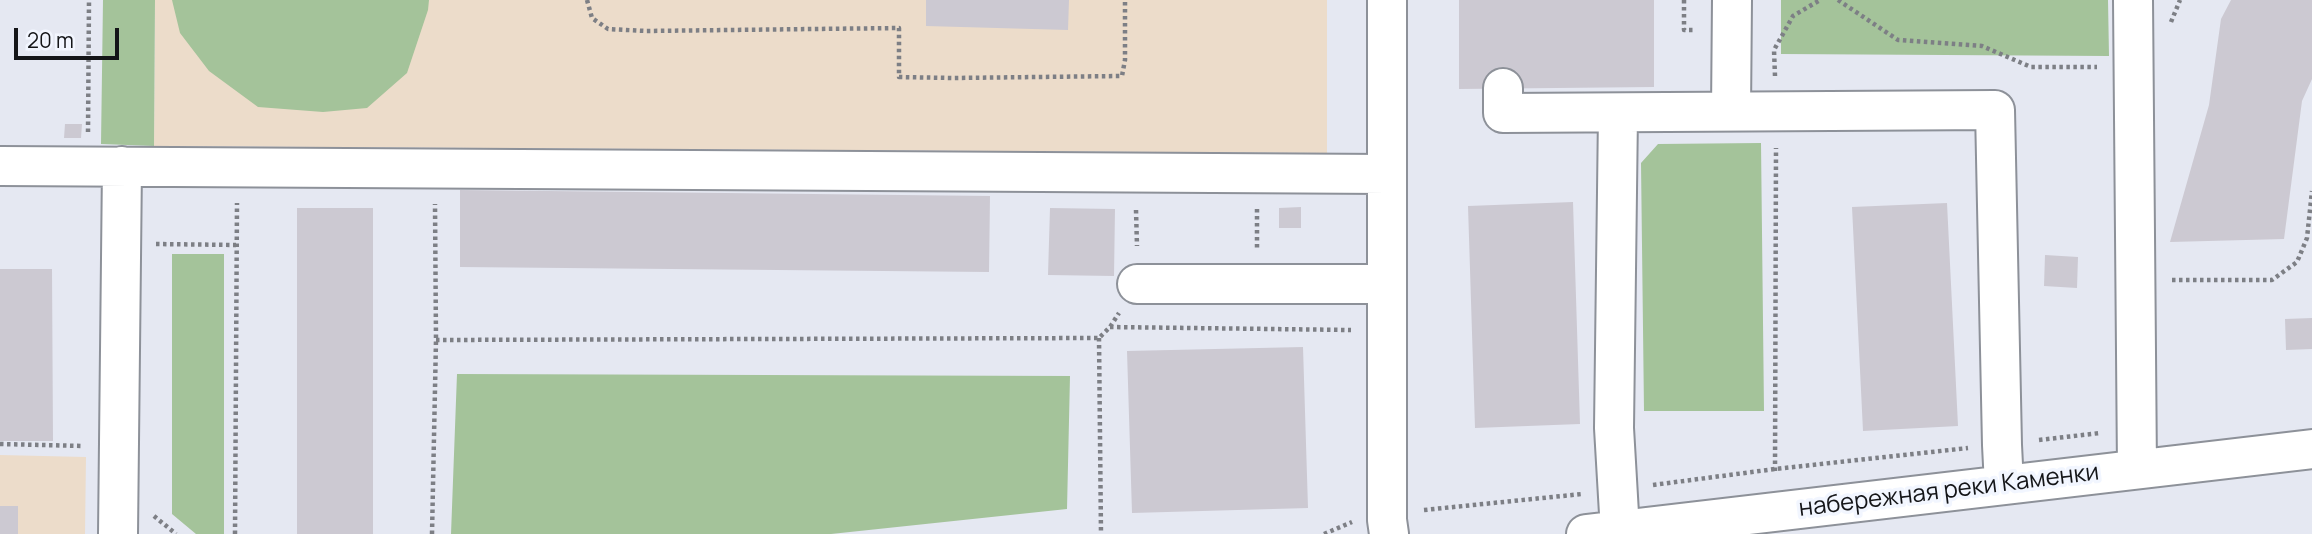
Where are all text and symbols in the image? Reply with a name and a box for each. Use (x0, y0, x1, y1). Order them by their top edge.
scale bar (18, 14, 122, 58)
text: 20 m (27, 26, 74, 54)
street label: набережная реки Каменки (1797, 458, 2101, 524)

